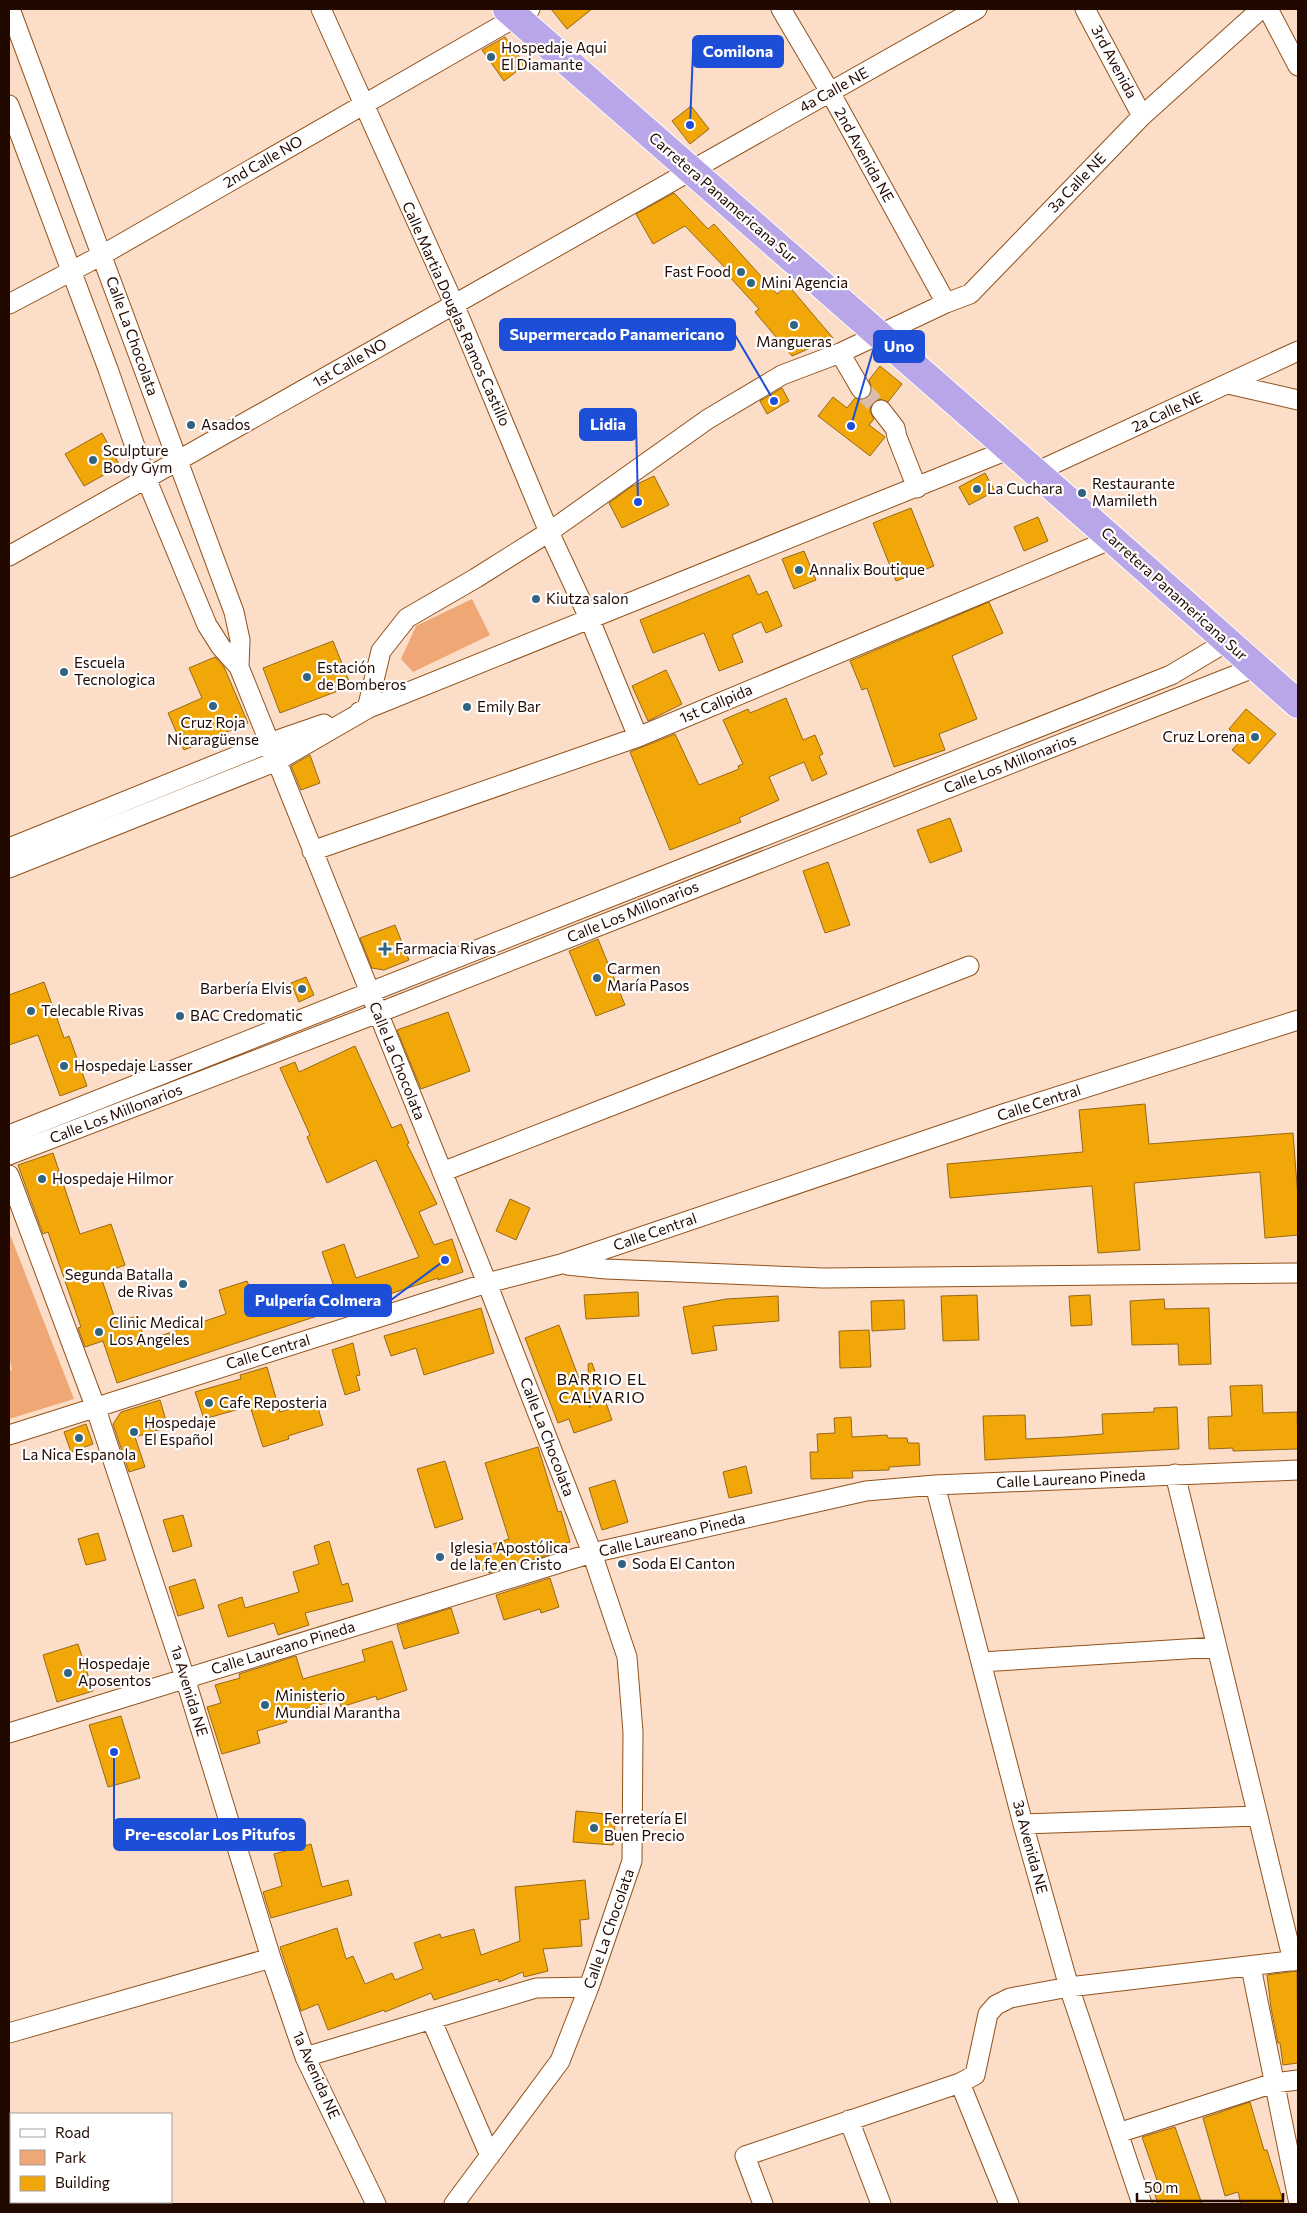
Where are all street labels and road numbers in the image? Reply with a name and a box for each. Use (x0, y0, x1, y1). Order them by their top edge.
street label: 3rd Avenida (1088, 22, 1142, 101)
street label: 4a Calle NE (796, 63, 871, 116)
street label: 2nd Avenida NE (831, 104, 898, 205)
street label: Carretera Panamericana Sur (646, 128, 801, 267)
street label: 2nd Calle NO (220, 131, 305, 191)
street label: 3a Calle NE (1043, 149, 1109, 216)
street label: Calle Martia Douglas Ramos Castillo (399, 198, 515, 429)
street label: Calle La Chocolata (103, 274, 163, 398)
street label: 1st Calle NO (309, 334, 390, 391)
street label: 2a Calle NE (1128, 387, 1205, 435)
street label: Carretera Panamericana Sur (1098, 523, 1251, 664)
street label: 1st Callpida (677, 680, 755, 726)
street label: Calle Los Millonarios (941, 729, 1079, 797)
street label: Calle Los Millonarios (564, 876, 701, 946)
street label: Calle La Chocolata (366, 999, 430, 1122)
street label: Calle Los Millonarios (47, 1079, 185, 1147)
street label: Calle Central (995, 1080, 1083, 1124)
street label: Calle Central (611, 1208, 699, 1254)
street label: Calle Central (223, 1330, 312, 1372)
street label: Calle La Chocolata (517, 1375, 579, 1499)
street label: Calle Laureano Pineda (996, 1465, 1146, 1491)
street label: Calle Laureano Pineda (597, 1508, 747, 1560)
street label: Calle Laureano Pineda (209, 1617, 357, 1678)
street label: 1a Avenida NE (168, 1643, 212, 1739)
street label: 3a Avenida NE (1010, 1798, 1052, 1896)
street label: Calle La Chocolata (579, 1866, 637, 1991)
street label: 1a Avenida NE (290, 2028, 344, 2121)

